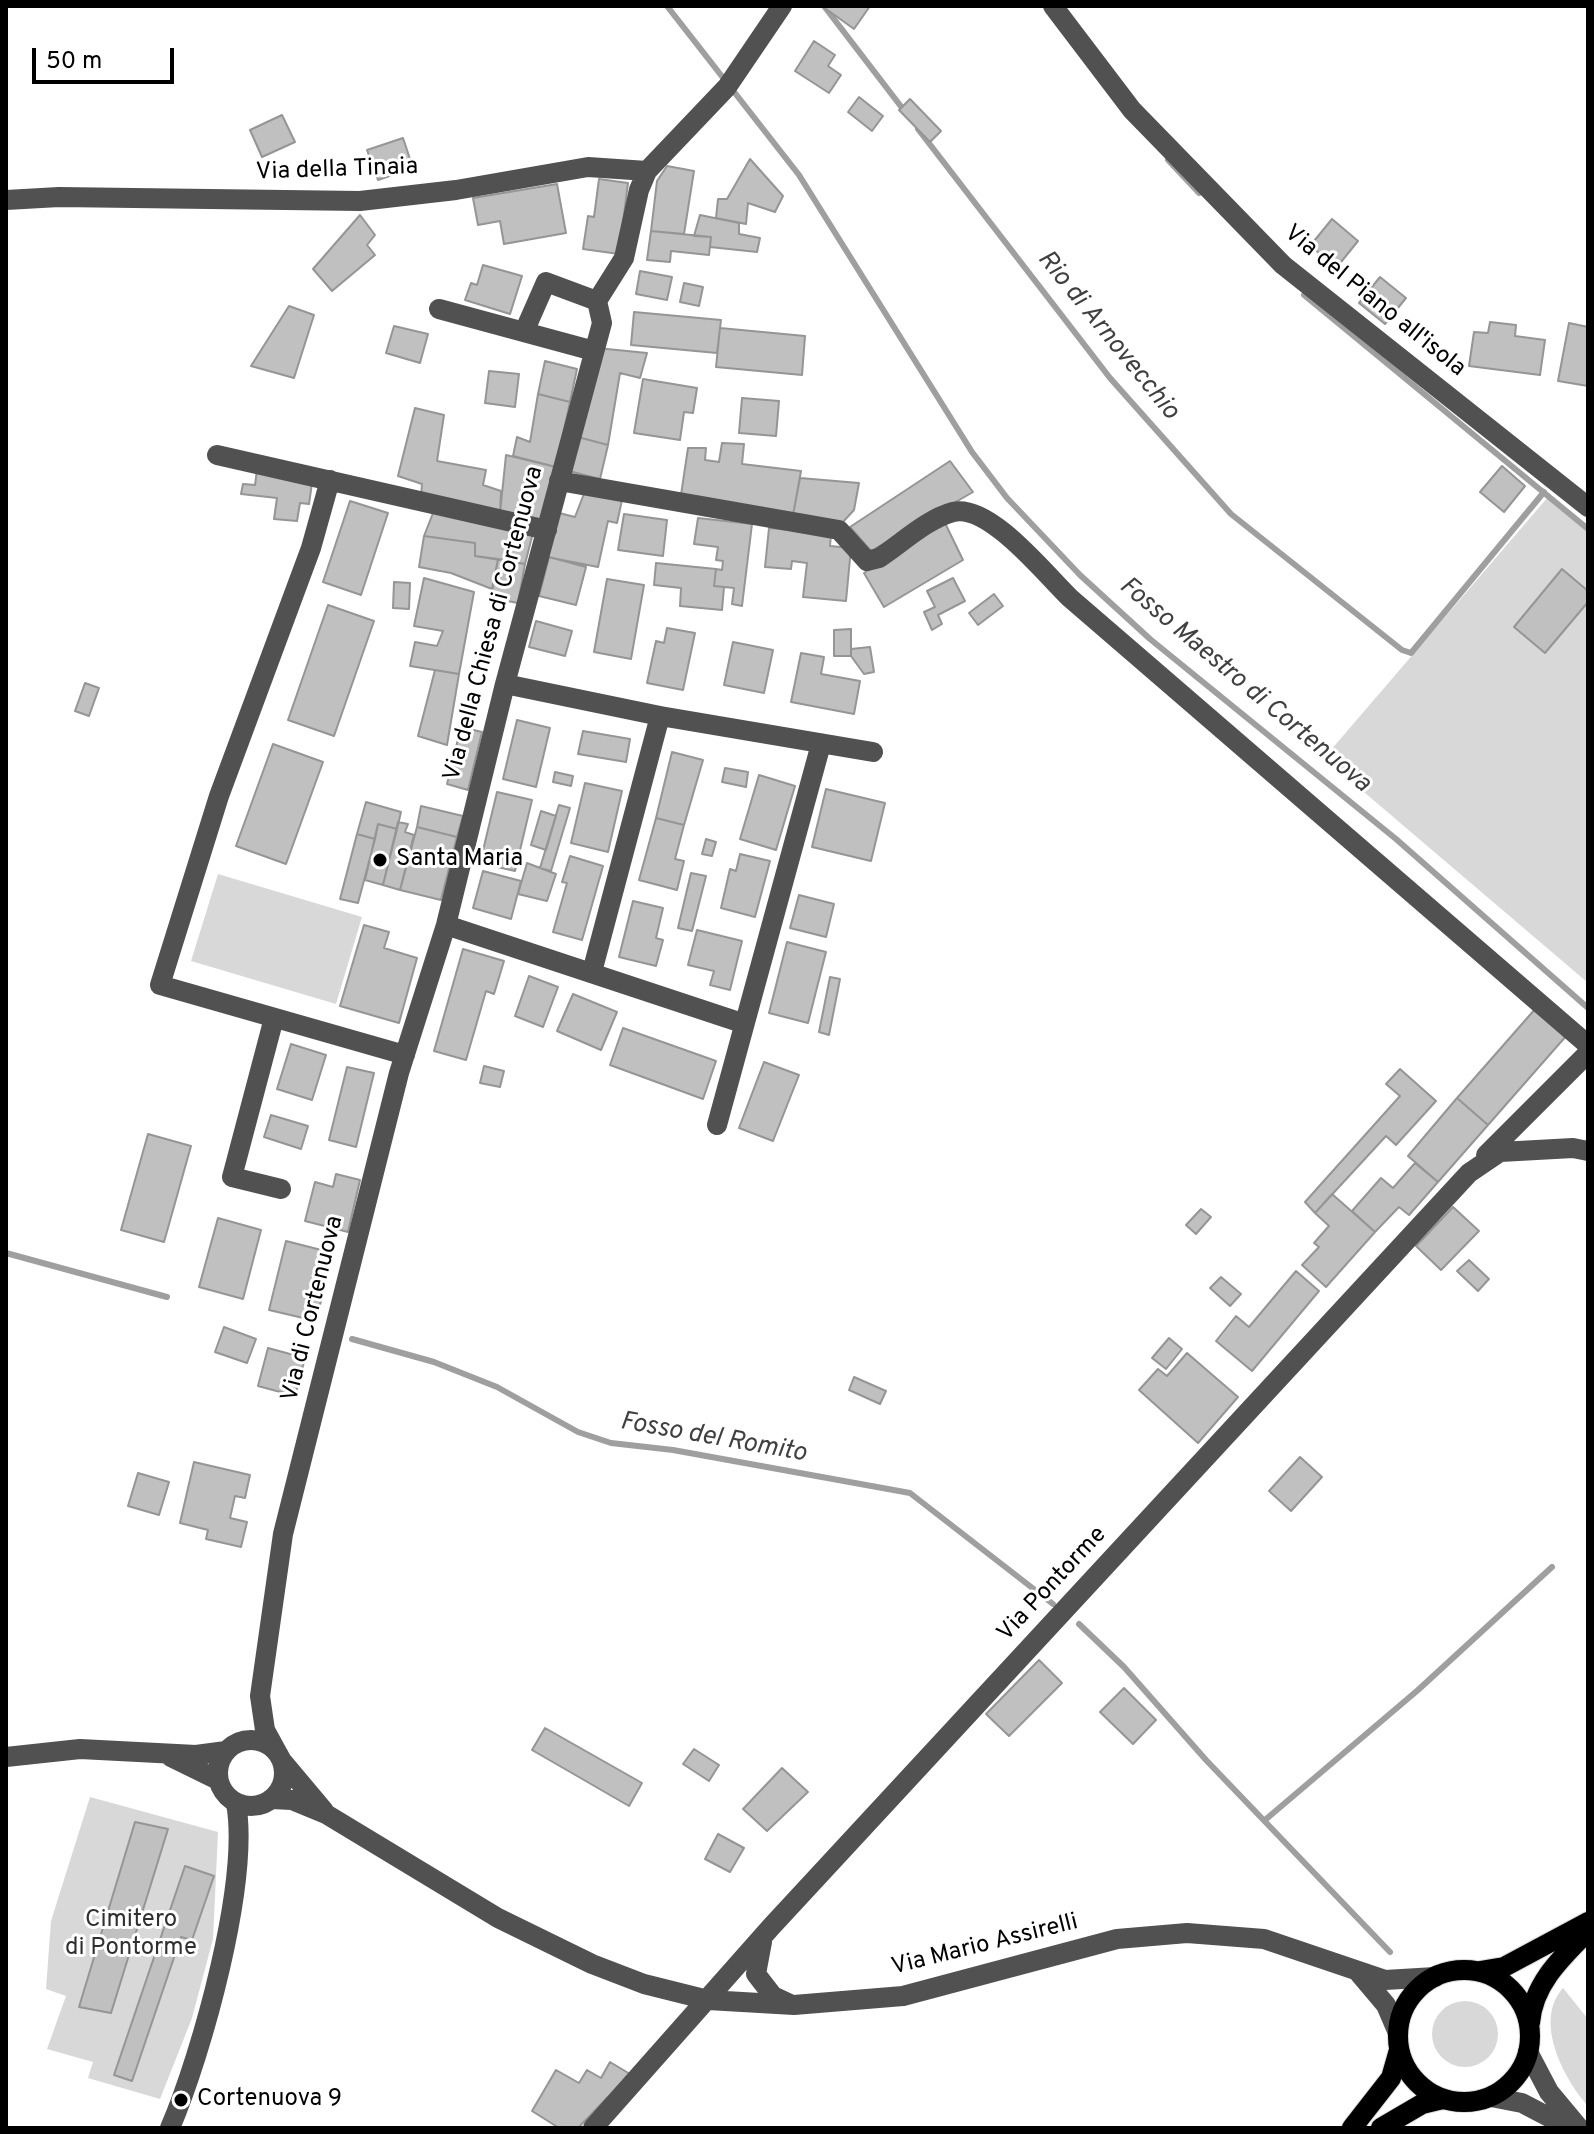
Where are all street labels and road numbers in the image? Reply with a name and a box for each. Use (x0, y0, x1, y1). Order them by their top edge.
street label: Via della Tinaia (255, 154, 419, 188)
street label: Via del Piano all'isola (1277, 220, 1471, 384)
street label: Via della Chiesa di Cortenuova (439, 463, 551, 785)
street label: Via di Cortenuova (277, 1213, 351, 1405)
street label: Via Pontorme (992, 1522, 1114, 1648)
street label: Via Mario Assirelli (889, 1909, 1081, 1983)

